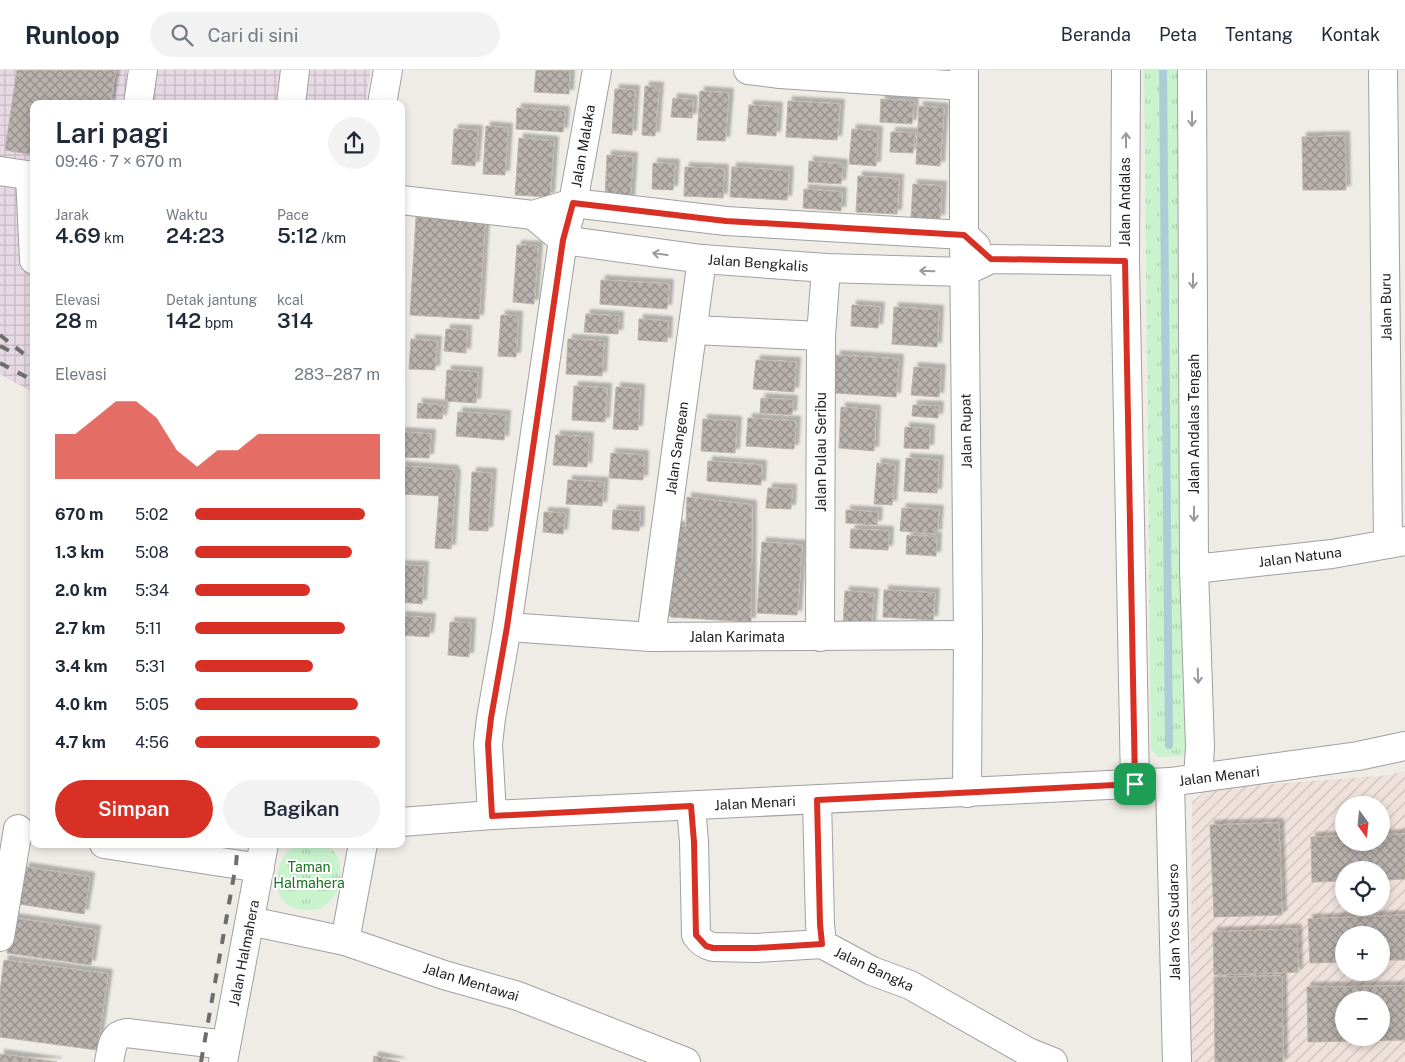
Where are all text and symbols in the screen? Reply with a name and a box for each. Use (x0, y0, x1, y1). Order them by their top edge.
search box (150, 12, 500, 57)
text: Runloop (25, 21, 120, 49)
icon: search (168, 21, 196, 49)
text: Cari di sini (208, 24, 298, 46)
text: Beranda (1061, 24, 1131, 45)
text: Peta (1159, 24, 1197, 45)
text: Tentang (1225, 24, 1293, 45)
text: Kontak (1321, 24, 1380, 45)
street label: Jalan Malaka (568, 103, 598, 189)
one-way arrow (1187, 110, 1197, 126)
text: Lari pagi (55, 116, 169, 149)
button: share (328, 117, 380, 169)
one-way arrow (1121, 132, 1131, 148)
text: 09:46 · 7 × 670 m (55, 152, 182, 171)
street label: Jalan Andalas (1117, 157, 1133, 247)
text: Jarak (55, 207, 89, 223)
text: Waktu (166, 207, 208, 223)
text: Pace (277, 207, 309, 223)
text: 4.69 (55, 223, 101, 248)
text: 24:23 (166, 223, 225, 248)
text: 5:12 (277, 223, 318, 248)
text: km (101, 230, 124, 246)
text: /km (318, 230, 346, 246)
one-way arrow (653, 248, 669, 258)
street label: Jalan Bengkalis (707, 252, 809, 274)
one-way arrow (919, 266, 936, 276)
one-way arrow (1188, 272, 1198, 289)
street label: Jalan Buru (1377, 273, 1395, 341)
text: Elevasi (55, 292, 100, 308)
text: Detak jantung (166, 292, 257, 308)
text: kcal (277, 292, 304, 308)
text: 28 (55, 308, 82, 333)
text: 142 (166, 308, 201, 333)
text: 314 (277, 308, 313, 333)
text: m (82, 315, 97, 331)
text: bpm (201, 315, 233, 331)
street label: Jalan Andalas Tengah (1186, 354, 1202, 494)
text: Elevasi (55, 365, 107, 384)
text: 283–287 m (294, 365, 380, 384)
street label: Jalan Pulau Seribu (813, 392, 829, 512)
street label: Jalan Rupat (957, 393, 975, 469)
street label: Jalan Sangean (663, 400, 691, 496)
text: 670 m (55, 505, 103, 524)
text: 5:02 (135, 505, 168, 524)
one-way arrow (1189, 505, 1199, 521)
text: 1.3 km (55, 543, 104, 562)
text: 5:08 (135, 543, 169, 562)
street label: Jalan Natuna (1257, 544, 1343, 570)
text: 2.0 km (55, 581, 107, 600)
text: 5:34 (135, 581, 169, 600)
text: 2.7 km (55, 619, 105, 638)
text: 5:11 (135, 619, 162, 638)
street label: Jalan Karimata (689, 629, 785, 645)
text: 3.4 km (55, 657, 108, 676)
text: 5:31 (135, 657, 165, 676)
one-way arrow (1193, 668, 1202, 684)
text: 4.0 km (55, 695, 107, 714)
text: 5:05 (135, 695, 169, 714)
text: 4.7 km (55, 733, 106, 752)
text: 4:56 (135, 733, 169, 752)
pin (1114, 763, 1156, 805)
street label: Jalan Menari (1178, 763, 1260, 789)
icon: arrive (1121, 770, 1149, 798)
button: Simpan (55, 780, 213, 838)
button: Bagikan (223, 780, 380, 838)
street label: Jalan Menari (714, 793, 796, 813)
north arrow (1335, 796, 1390, 851)
map controls (1335, 796, 1390, 1046)
park label: Taman Halmahera (273, 859, 345, 891)
button: locate (1335, 861, 1390, 916)
street label: Jalan Yos Sudarso (1165, 864, 1183, 980)
street label: Jalan Halmahera (226, 898, 262, 1008)
button: + (1335, 926, 1390, 981)
street label: Jalan Bangka (832, 944, 916, 994)
street label: Jalan Mentawai (421, 960, 521, 1004)
button: − (1335, 991, 1390, 1046)

